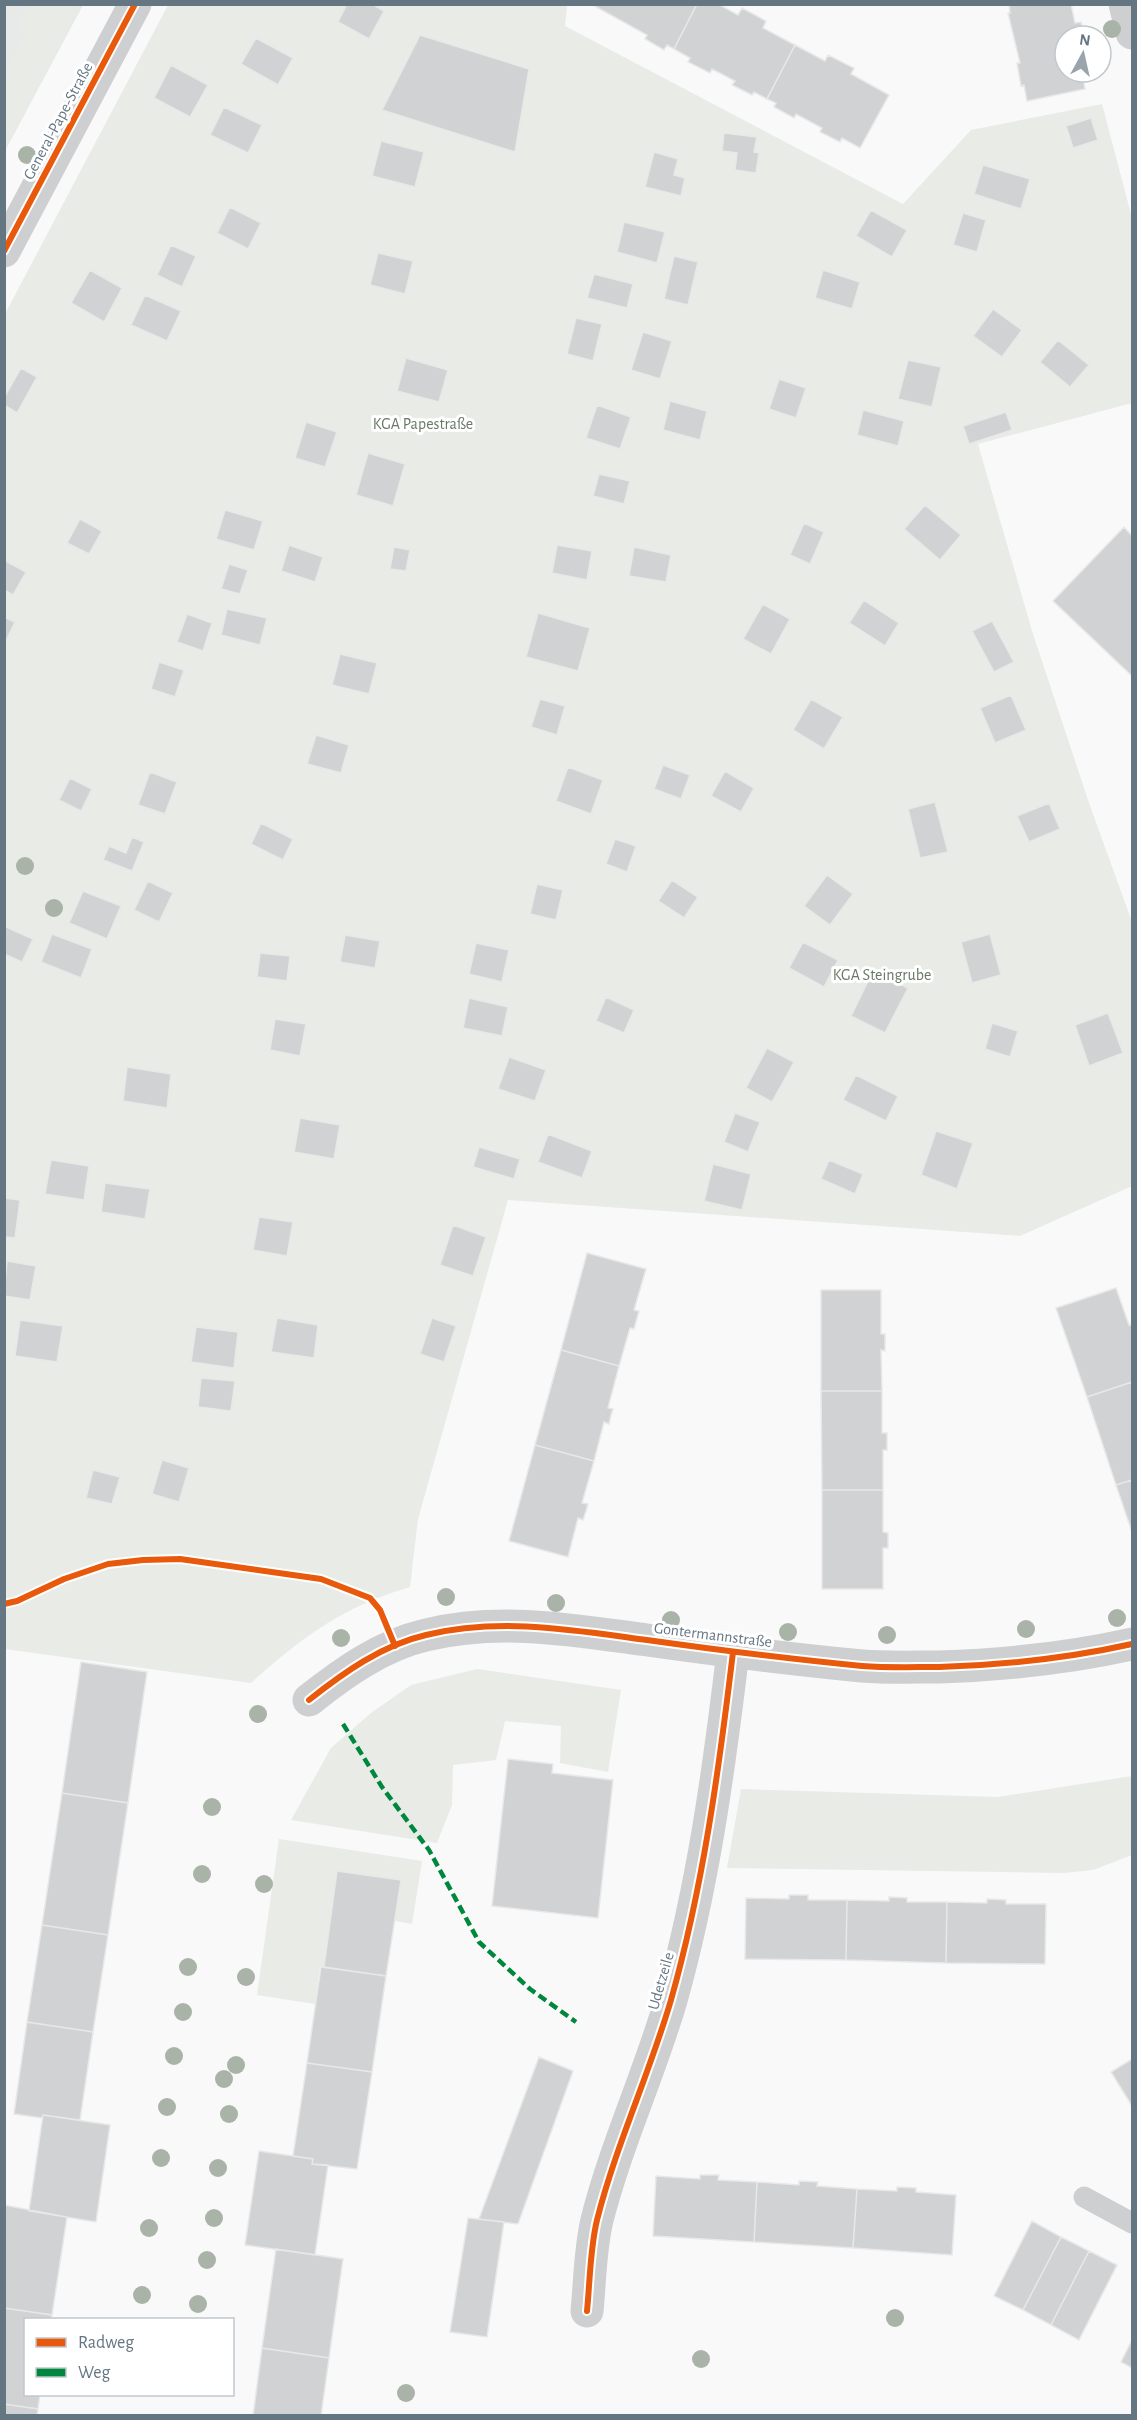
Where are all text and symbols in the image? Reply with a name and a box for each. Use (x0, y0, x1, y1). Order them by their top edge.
north arrow (1053, 24, 1113, 84)
text: N (1078, 31, 1092, 49)
street label: General-Pape-Straße (20, 60, 96, 182)
park label: KGA Papestraße (373, 416, 473, 432)
park label: KGA Steingrube (833, 967, 931, 983)
street label: Gontermannstraße (653, 1620, 773, 1650)
street label: Udetzeile (645, 1950, 677, 2012)
legend (24, 2318, 234, 2396)
text: Radweg (78, 2334, 134, 2352)
text: Weg (78, 2364, 110, 2382)

